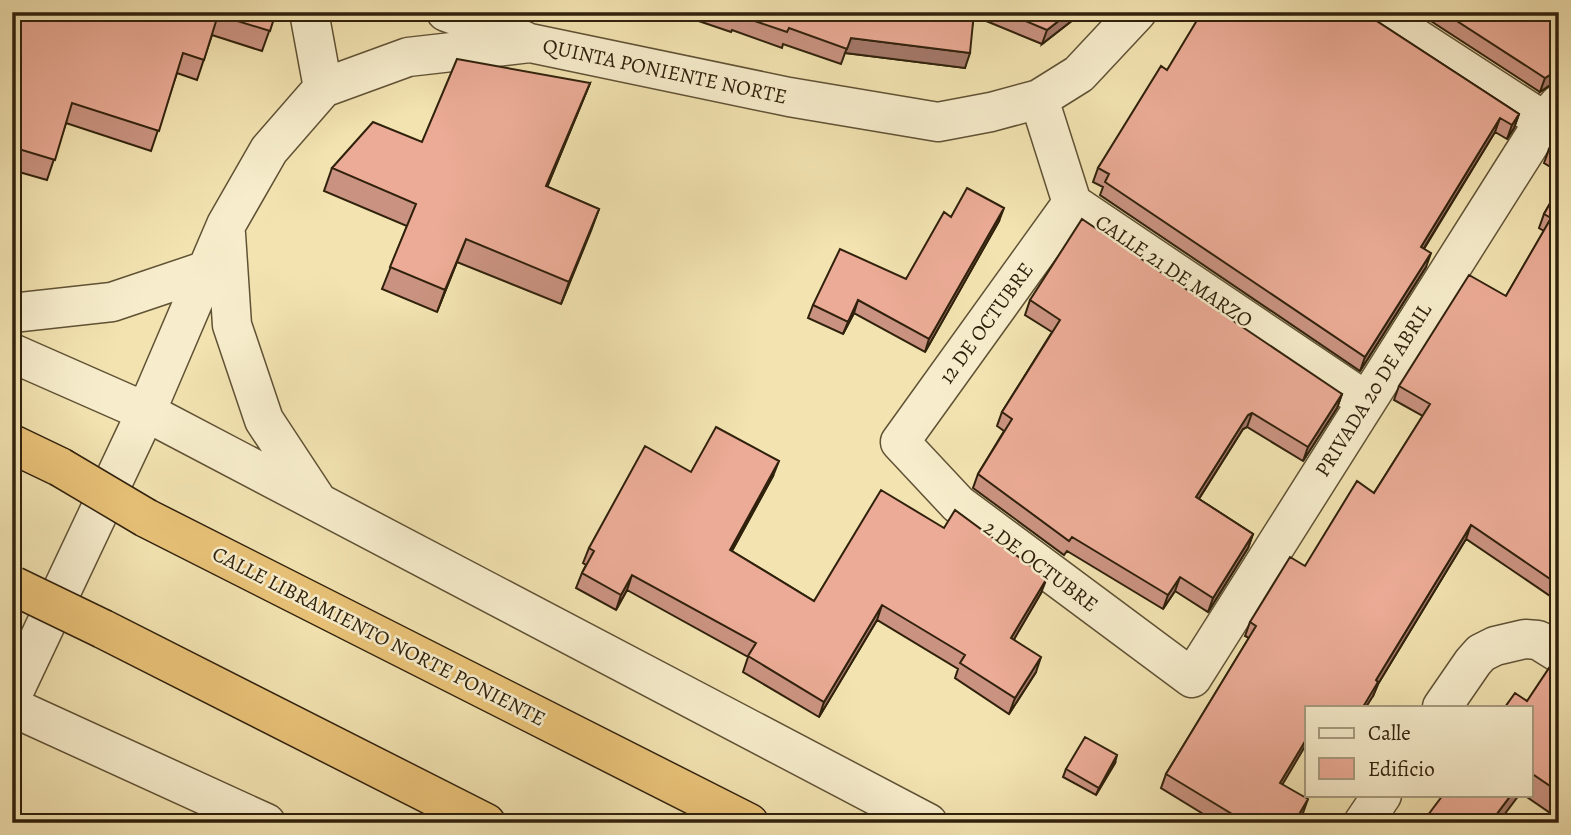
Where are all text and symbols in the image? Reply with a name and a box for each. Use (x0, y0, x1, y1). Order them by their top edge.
street label: QUINTA PONIENTE NORTE (540, 31, 790, 111)
street label: CALLE 21 DE MARZO (1090, 208, 1258, 334)
street label: 12 DE OCTUBRE (932, 257, 1040, 389)
street label: PRIVADA 20 DE ABRIL (1308, 298, 1438, 482)
street label: 2 DE OCTUBRE (978, 514, 1104, 618)
street label: CALLE LIBRAMIENTO NORTE PONIENTE (208, 539, 550, 733)
legend (1305, 706, 1532, 796)
text: Calle (1368, 719, 1411, 747)
text: Edificio (1368, 755, 1435, 783)

